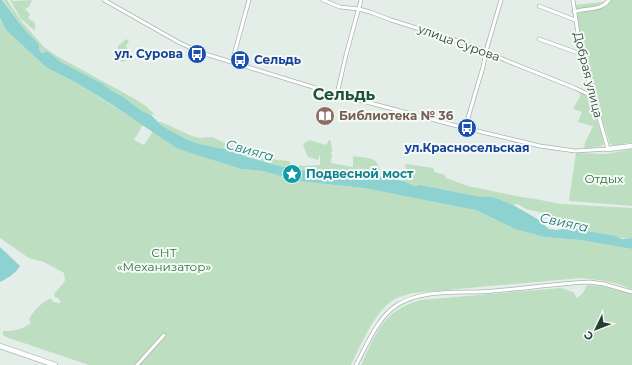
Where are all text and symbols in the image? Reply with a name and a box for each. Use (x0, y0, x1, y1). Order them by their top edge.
street label: улица Сурова (415, 20, 502, 64)
street label: Добрая улица (571, 30, 606, 119)
bus stop icon: ул. Сурова (186, 43, 208, 65)
place label: ул. Сурова (114, 46, 183, 61)
bus stop icon: Сельдь (229, 49, 251, 71)
place label: Сельдь (254, 52, 301, 67)
district label: Сельдь (313, 85, 376, 104)
library icon: Библиотека № 36 (314, 105, 336, 127)
place label: Библиотека № 36 (339, 108, 454, 123)
bus stop icon: ул.Красносельская (456, 117, 478, 139)
water label: Свияга (224, 136, 276, 164)
place label: ул.Красносельская (404, 140, 529, 155)
place icon: Подвесной мост (281, 163, 303, 185)
place label: Подвесной мост (306, 166, 414, 181)
park label: Отдых (585, 171, 624, 186)
water label: Свияга (538, 209, 590, 235)
park label: СНТ «Механизатор» (117, 245, 211, 274)
north arrow (576, 309, 616, 349)
text: С (581, 328, 597, 344)

